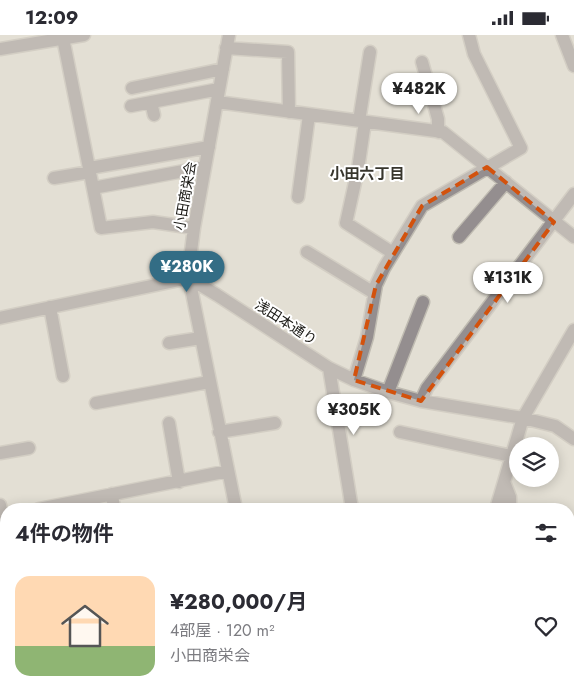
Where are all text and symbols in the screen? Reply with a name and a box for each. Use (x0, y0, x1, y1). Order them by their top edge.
text: 12:09 (25, 4, 79, 31)
pin: ¥482K (384, 73, 454, 115)
text: ¥482K (392, 77, 446, 100)
street label: 小田商栄会 (169, 160, 201, 232)
district label: 小田六丁目 (329, 163, 405, 185)
pin: ¥280K (152, 251, 222, 293)
text: ¥280K (160, 255, 214, 278)
pin: ¥131K (473, 261, 543, 304)
text: ¥131K (484, 266, 532, 289)
street label: 浅田本通り (251, 295, 321, 349)
pin: ¥305K (319, 393, 389, 436)
text: ¥305K (328, 398, 380, 421)
map controls (509, 437, 559, 487)
button: layers (509, 437, 559, 487)
text: 4件の物件 (15, 519, 114, 549)
icon: filters (532, 519, 560, 547)
text: ¥280,000/月 (170, 587, 307, 617)
icon: home (55, 596, 115, 656)
icon: heart (532, 612, 560, 640)
text: 4部屋 · 120 m² (170, 619, 274, 642)
text: 小田商栄会 (170, 644, 250, 667)

